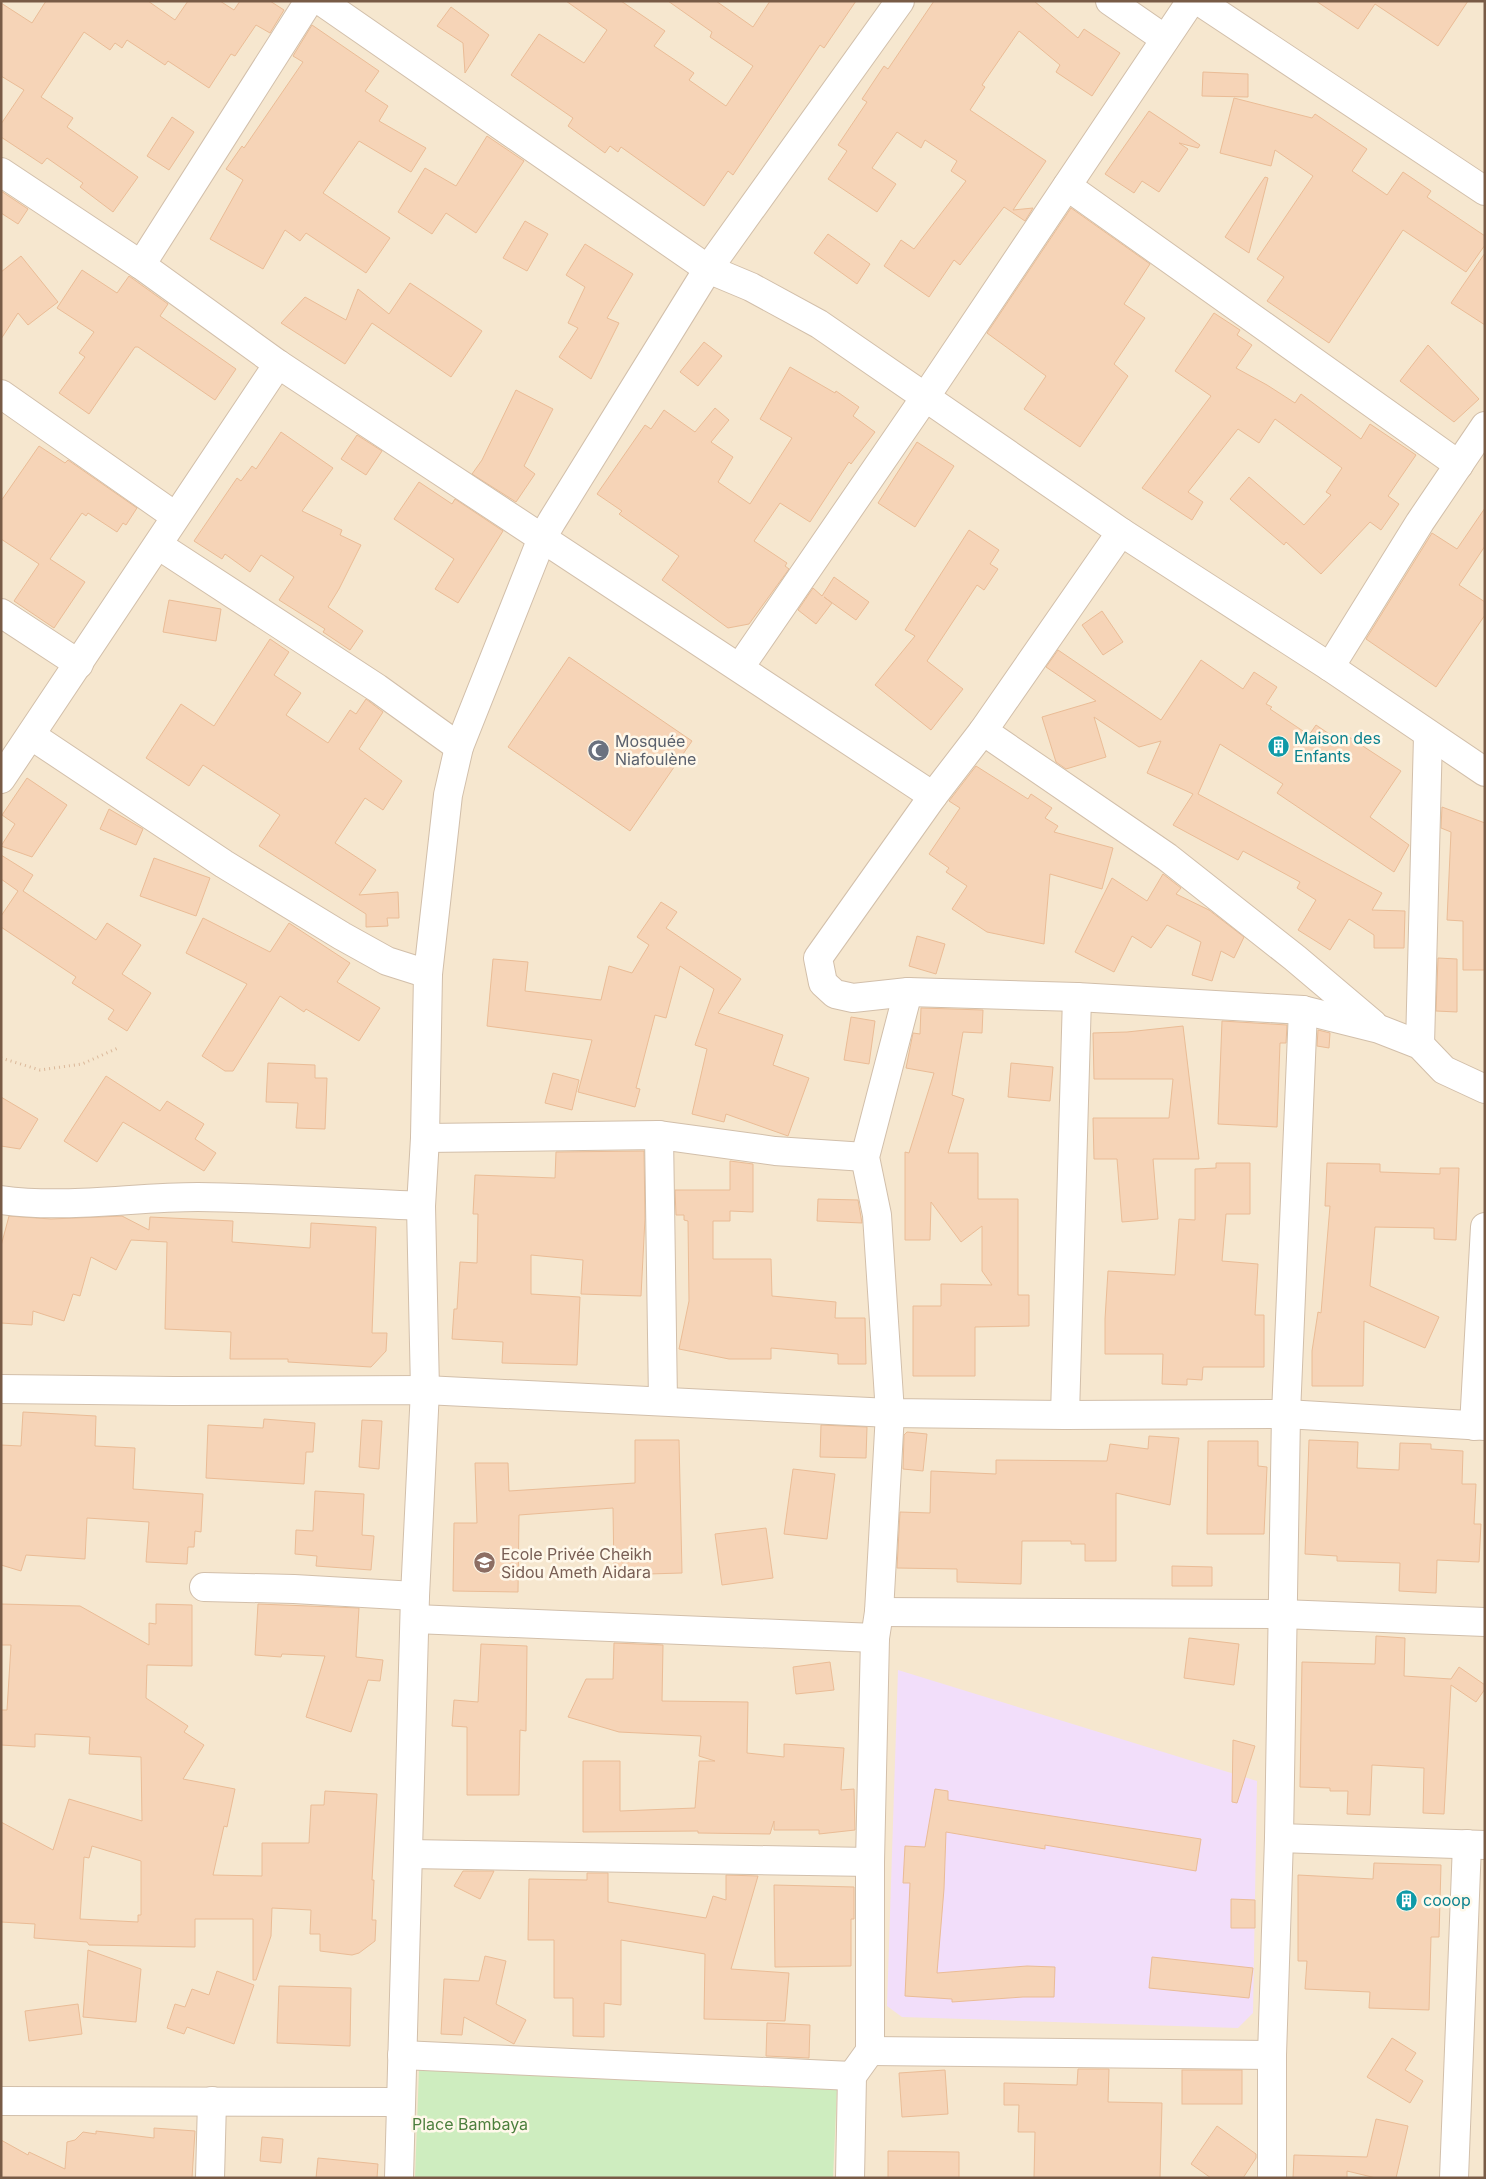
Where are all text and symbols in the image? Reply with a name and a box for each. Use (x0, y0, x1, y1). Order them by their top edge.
place label: Maison des Enfants (1294, 728, 1381, 766)
place label: Mosquée Niafoulène (615, 731, 696, 769)
building icon: Maison des Enfants (1266, 735, 1290, 759)
mosque icon: Mosquée Niafoulène (587, 738, 611, 762)
place label: Ecole Privée Cheikh Sidou Ameth Aidara (501, 1544, 652, 1582)
school or university icon: Ecole Privée Cheikh Sidou Ameth Aidara (473, 1551, 497, 1575)
building icon: cooop (1395, 1888, 1419, 1912)
place label: cooop (1423, 1890, 1471, 1910)
park label: Place Bambaya (412, 2114, 528, 2134)

